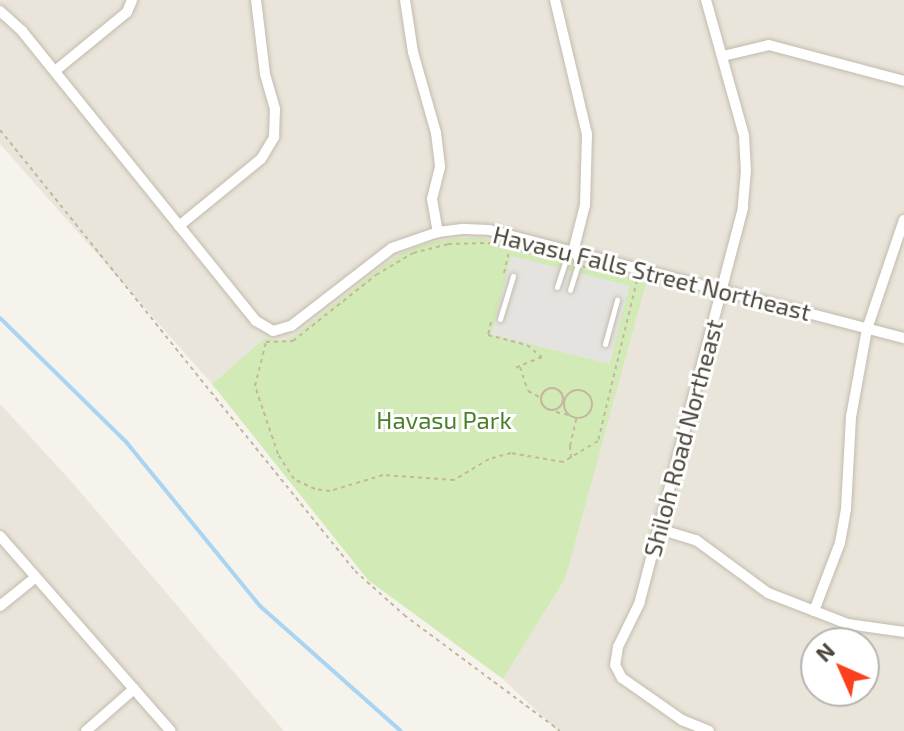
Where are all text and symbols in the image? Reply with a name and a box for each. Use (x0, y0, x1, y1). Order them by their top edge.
street label: Havasu Falls Street Northeast (490, 220, 814, 326)
street label: Shiloh Road Northeast (637, 316, 729, 560)
park label: Havasu Park (376, 406, 512, 434)
north arrow (800, 627, 880, 707)
text: N (810, 637, 839, 666)

